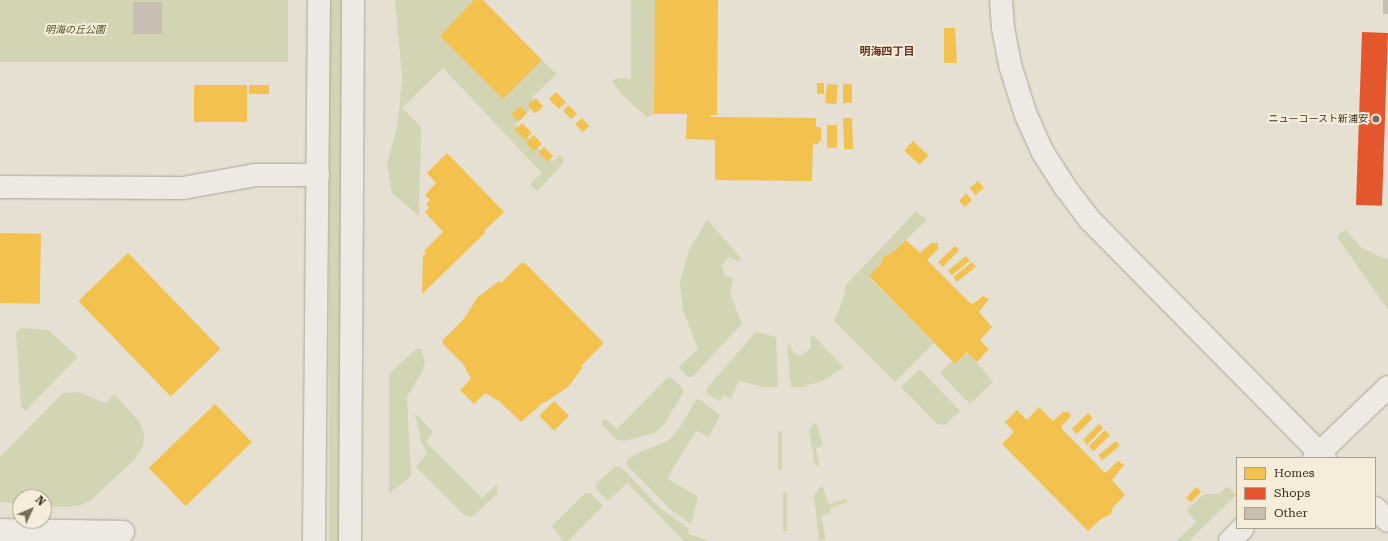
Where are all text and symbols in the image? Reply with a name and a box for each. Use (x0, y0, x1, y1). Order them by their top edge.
park label: 明海の丘公園 (45, 24, 105, 36)
district label: 明海四丁目 (860, 45, 914, 59)
place label: ニューコースト新浦安 (1268, 113, 1368, 125)
marker: ニューコースト新浦安 (1371, 114, 1381, 124)
legend (1236, 457, 1376, 529)
text: Homes (1274, 466, 1314, 480)
text: Shops (1274, 486, 1310, 500)
north arrow (12, 489, 52, 529)
text: N (33, 493, 48, 509)
text: Other (1274, 506, 1307, 520)

